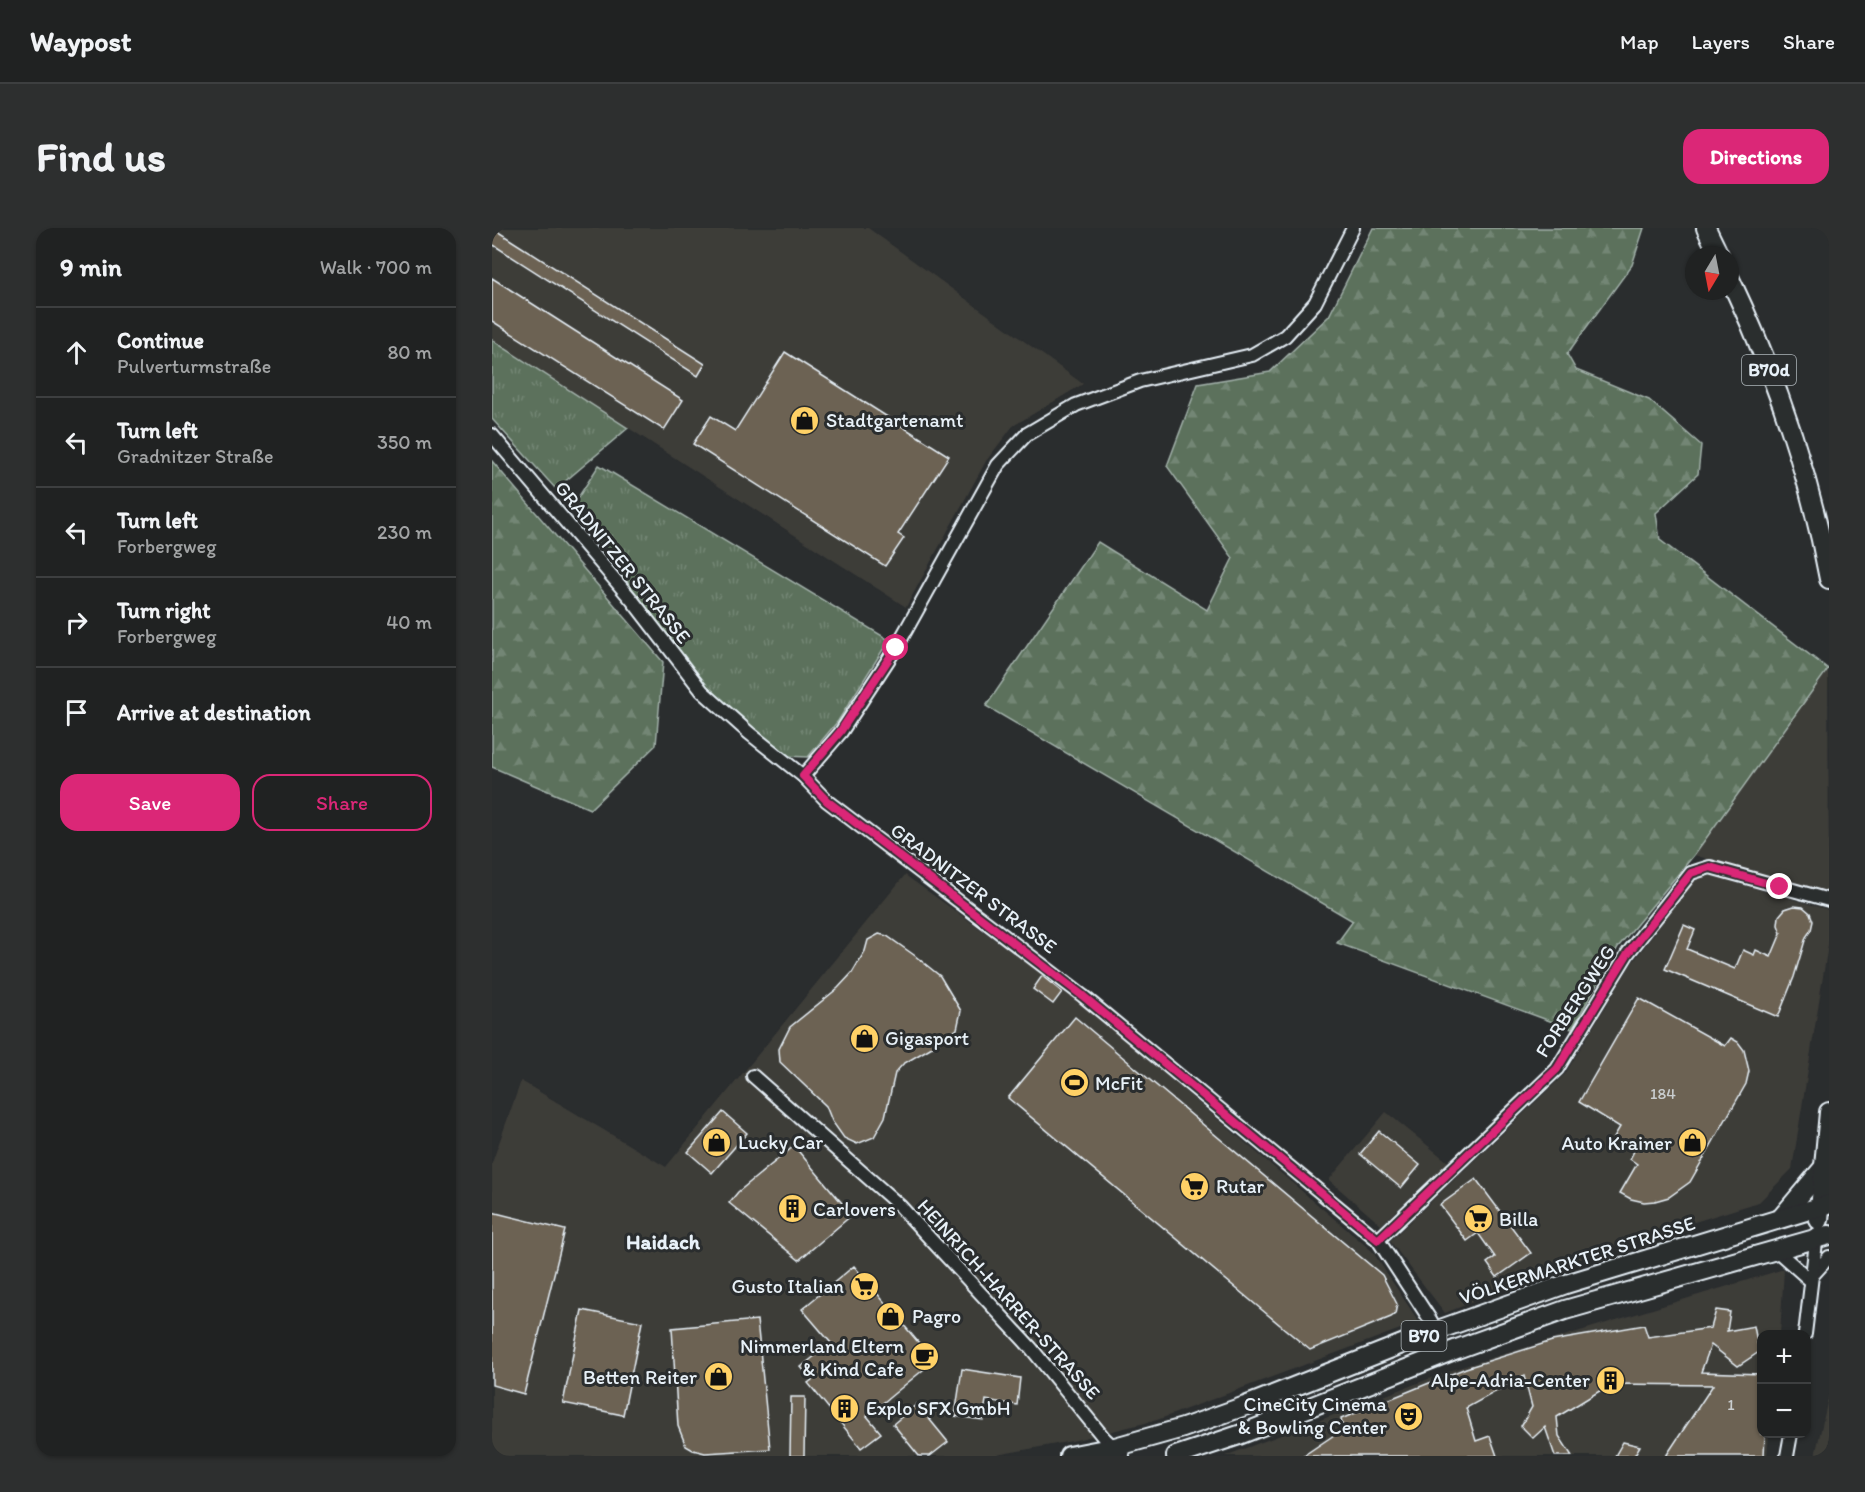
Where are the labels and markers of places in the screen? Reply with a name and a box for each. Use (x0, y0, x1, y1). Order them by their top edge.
shop icon: Stadtgartenamt (789, 404, 821, 436)
place label: Stadtgartenamt (826, 408, 964, 432)
shop icon: Gigasport (848, 1022, 880, 1054)
place label: Gigasport (885, 1026, 970, 1050)
sports icon: McFit (1058, 1067, 1090, 1099)
place label: McFit (1095, 1071, 1144, 1095)
shop icon: Lucky Car (701, 1126, 733, 1158)
shop icon: Auto Krainer (1677, 1127, 1709, 1159)
place label: Lucky Car (738, 1130, 823, 1154)
place label: Auto Krainer (1562, 1131, 1672, 1155)
supermarket icon: Rutar (1179, 1170, 1211, 1202)
place label: Rutar (1216, 1174, 1264, 1198)
building icon: Carlovers (776, 1193, 808, 1225)
place label: Carlovers (813, 1197, 896, 1221)
supermarket icon: Billa (1462, 1203, 1494, 1235)
place label: Billa (1499, 1207, 1538, 1231)
supermarket icon: Gusto Italian (849, 1270, 881, 1302)
place label: Gusto Italian (731, 1274, 844, 1298)
shop icon: Pagro (875, 1300, 907, 1332)
place label: Pagro (912, 1304, 961, 1328)
place label: Nimmerland Eltern & Kind Cafe (740, 1334, 904, 1381)
cafe icon: Nimmerland Eltern & Kind Cafe (909, 1341, 941, 1373)
shop icon: Betten Reiter (702, 1361, 734, 1393)
building icon: Alpe-Adria-Center (1595, 1364, 1627, 1396)
place label: Betten Reiter (583, 1365, 697, 1389)
place label: Alpe-Adria-Center (1431, 1368, 1590, 1392)
building icon: Explo SFX GmbH (829, 1392, 861, 1424)
place label: CineCity Cinema & Bowling Center (1238, 1392, 1388, 1439)
place label: Explo SFX GmbH (866, 1396, 1011, 1420)
theatre icon: CineCity Cinema & Bowling Center (1392, 1400, 1424, 1432)

